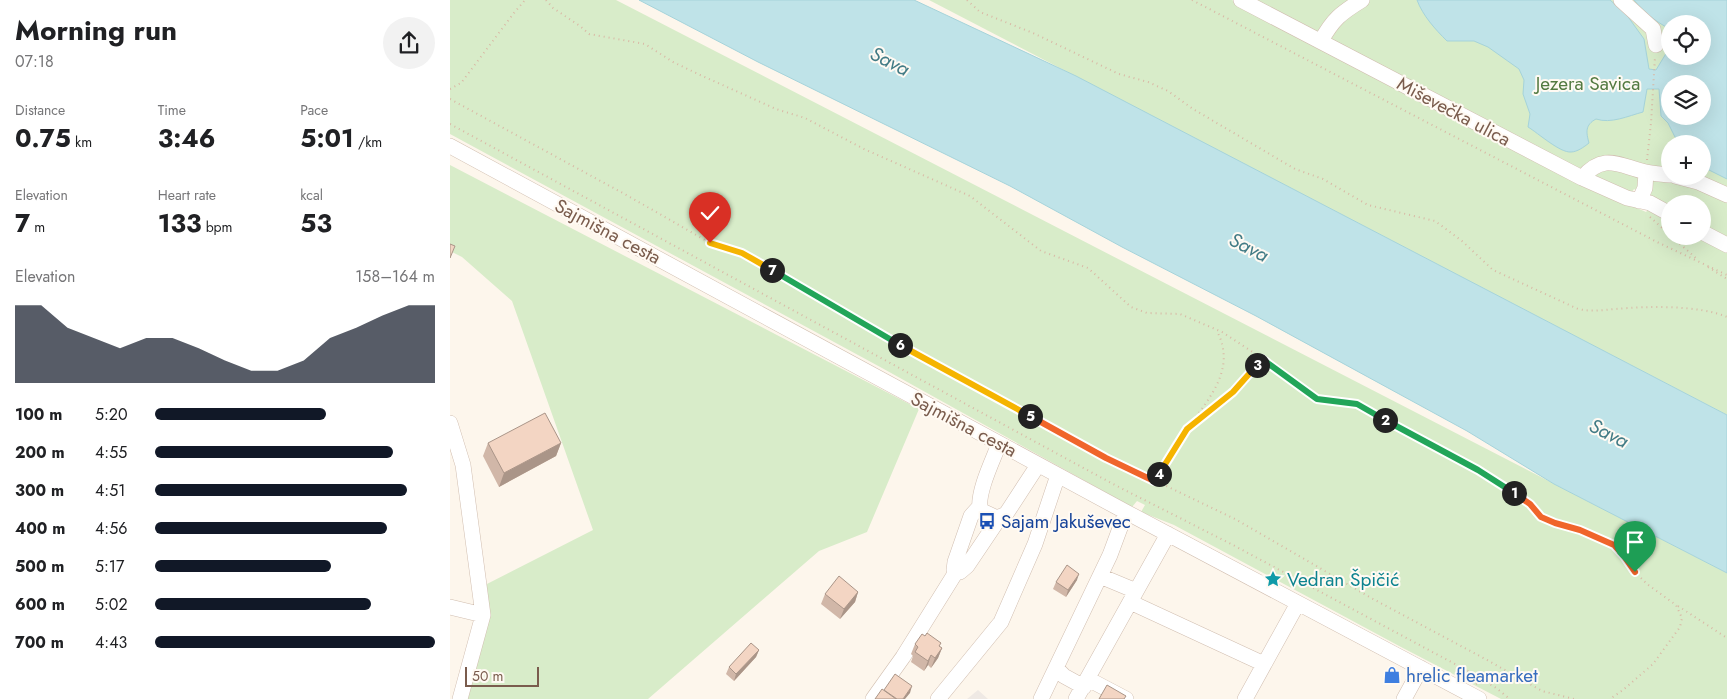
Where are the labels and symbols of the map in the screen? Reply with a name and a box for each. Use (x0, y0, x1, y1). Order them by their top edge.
water label: Sava (865, 39, 915, 84)
street label: Miševečka ulica (1392, 70, 1515, 153)
park label: Jezera Savica (1533, 70, 1640, 97)
street label: Sajmišna cesta (550, 192, 666, 271)
pin (689, 192, 731, 243)
water label: Sava (1224, 225, 1274, 270)
pin: 7 (760, 258, 784, 282)
pin: 6 (888, 332, 912, 358)
pin: 3 (1244, 352, 1270, 378)
street label: Sajmišna cesta (906, 385, 1022, 464)
pin: 5 (1018, 404, 1042, 428)
pin: 2 (1372, 408, 1398, 432)
water label: Sava (1584, 411, 1634, 456)
pin: 4 (1146, 462, 1172, 486)
pin: 1 (1502, 480, 1526, 506)
place label: Sajam Jakuševec (1001, 508, 1131, 535)
bus stop icon: Sajam Jakuševec (977, 511, 997, 531)
pin (1614, 521, 1656, 572)
place label: Vedran Špičić (1287, 566, 1399, 593)
place icon: Vedran Špičić (1263, 569, 1283, 589)
place label: hrelic fleamarket (1406, 662, 1538, 689)
scale bar (465, 664, 539, 687)
shop icon: hrelic fleamarket (1382, 665, 1402, 685)

